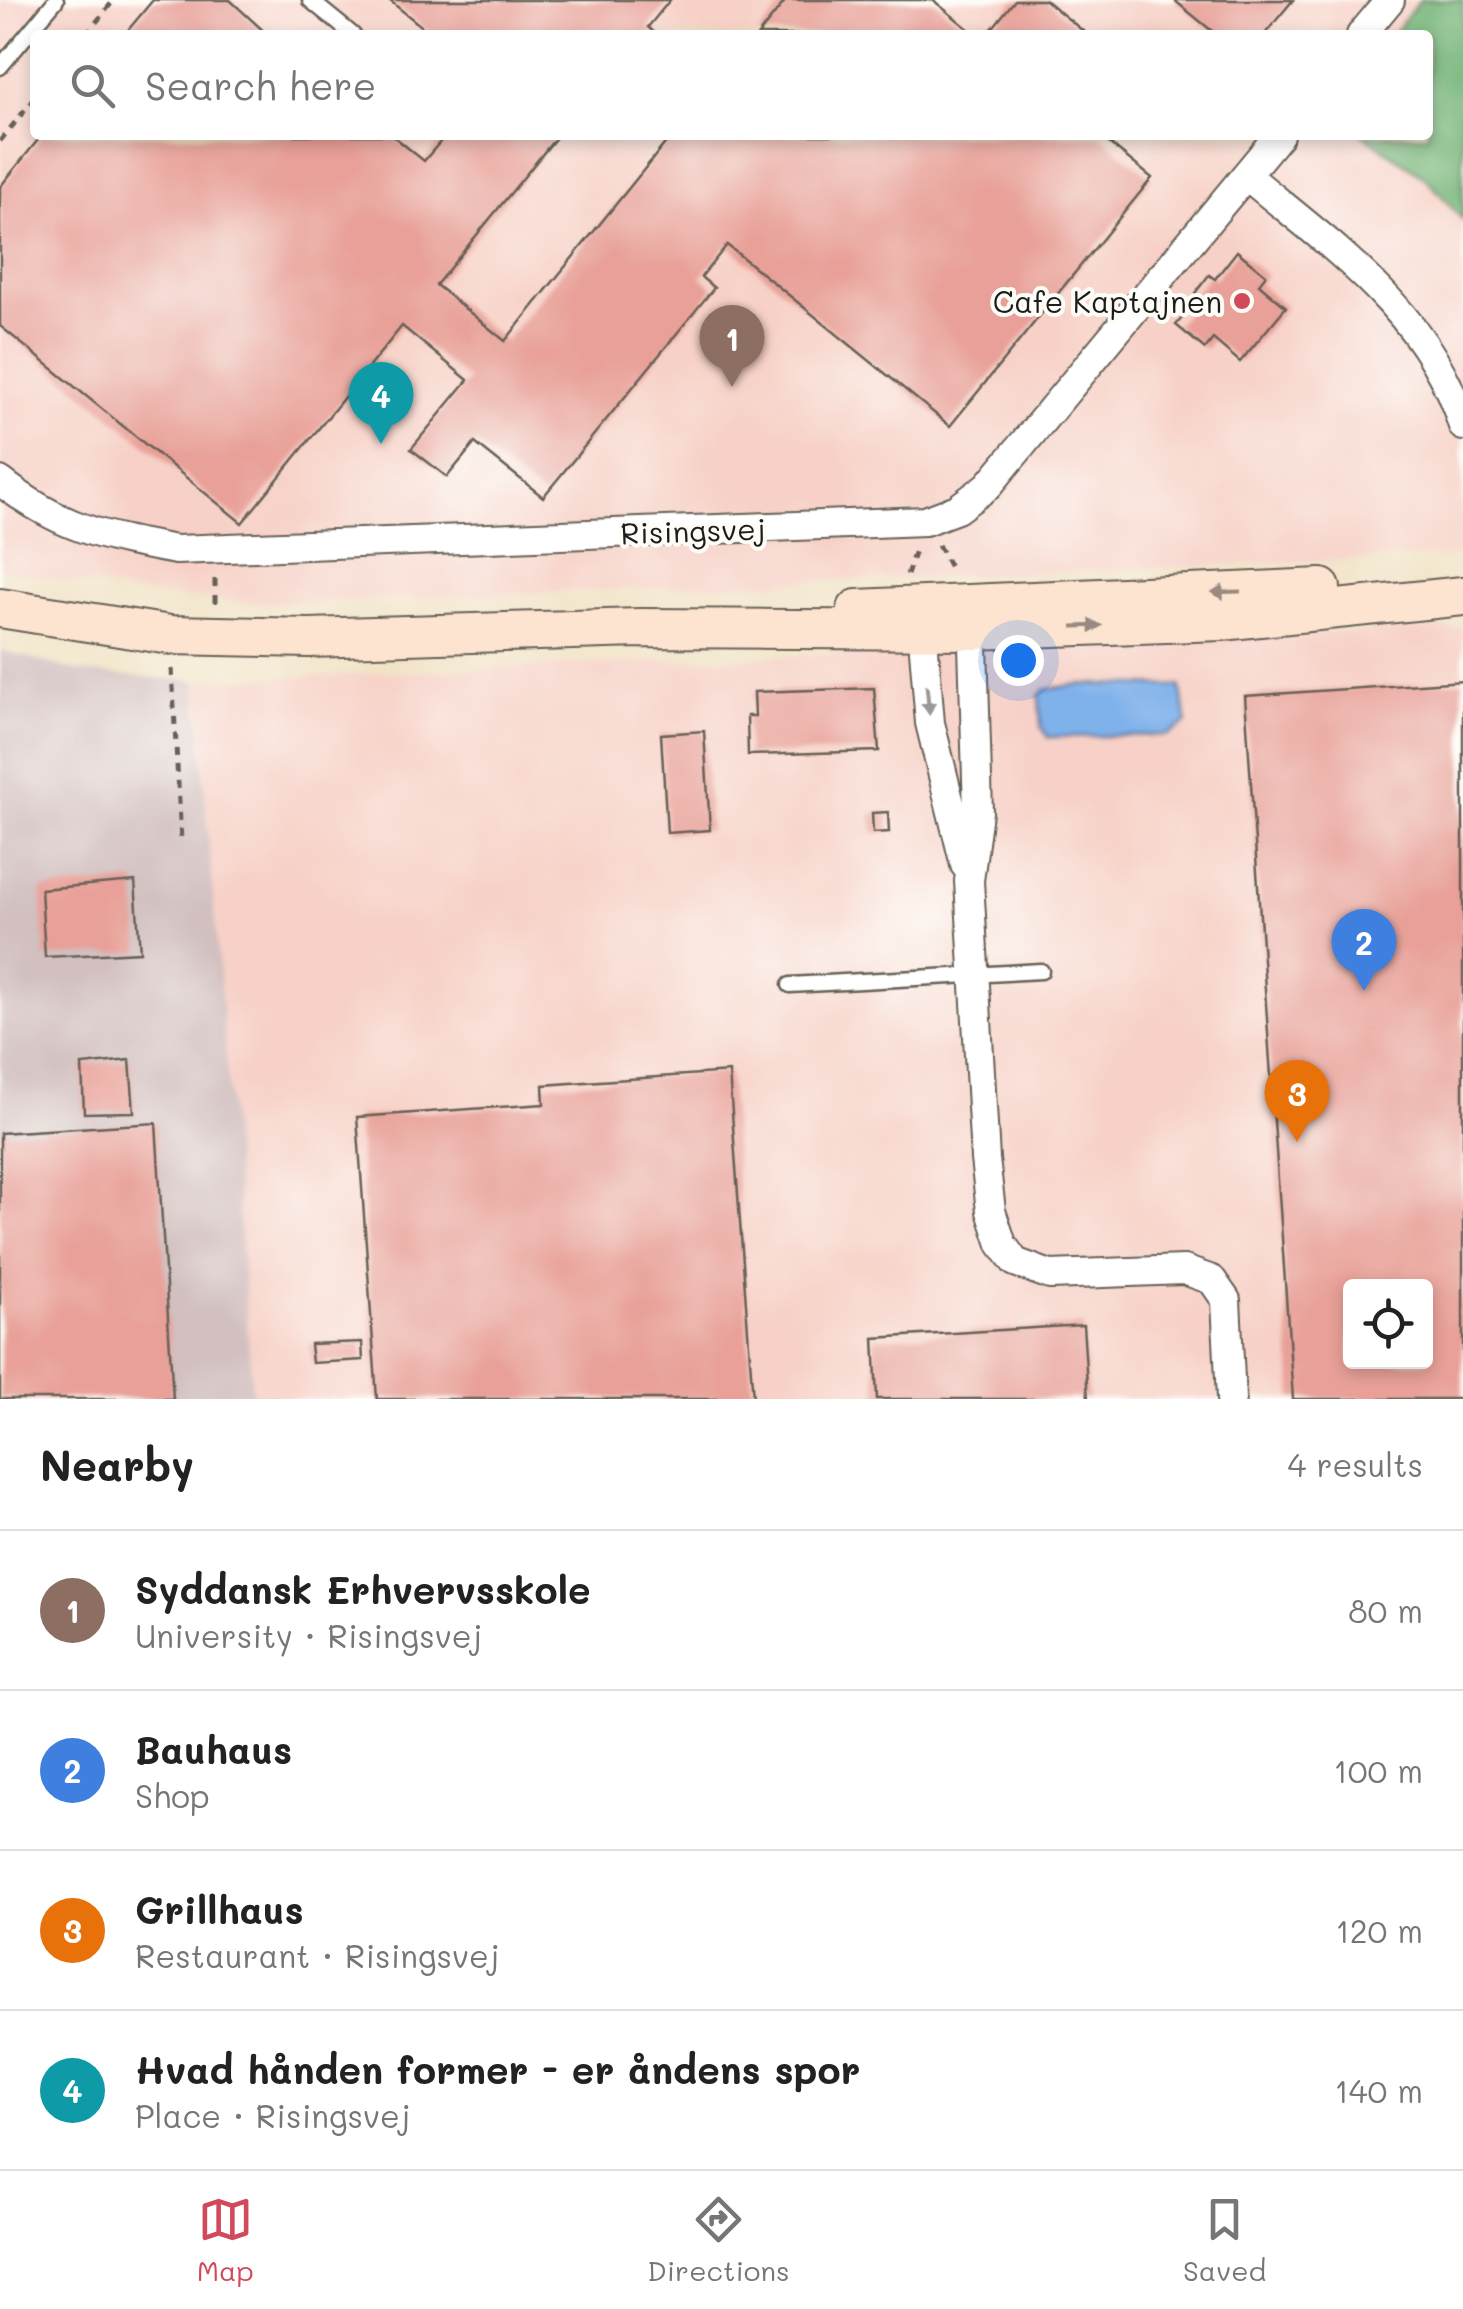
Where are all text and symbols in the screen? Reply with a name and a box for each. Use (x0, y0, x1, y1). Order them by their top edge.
search box (30, 30, 1433, 140)
icon: search (65, 58, 120, 113)
text: Search here (145, 60, 376, 110)
place label: Cafe Kaptajnen (993, 281, 1222, 321)
marker: Cafe Kaptajnen (1231, 290, 1253, 312)
pin: 1 (700, 304, 764, 387)
pin: 4 (348, 362, 414, 444)
street label: Risingsvej (620, 507, 766, 553)
one-way arrow (1209, 584, 1241, 600)
one-way arrow (1072, 618, 1104, 634)
your location (993, 635, 1044, 686)
one-way arrow (920, 685, 936, 717)
pin: 2 (1332, 908, 1396, 991)
pin: 3 (1264, 1060, 1330, 1142)
map controls (1343, 1279, 1433, 1369)
button: locate (1343, 1279, 1433, 1369)
text: Nearby (40, 1437, 194, 1492)
text: 4 results (1287, 1443, 1423, 1485)
text: Syddansk Erhvervsskole (135, 1564, 591, 1614)
text: 1 (65, 1589, 80, 1631)
text: 80 m (1348, 1589, 1423, 1631)
text: University · Risingsvej (135, 1614, 482, 1656)
text: Bauhaus (135, 1724, 292, 1774)
text: 2 (64, 1749, 81, 1791)
text: 100 m (1333, 1749, 1423, 1791)
text: Shop (135, 1774, 210, 1816)
text: Grillhaus (135, 1884, 304, 1934)
text: 3 (63, 1909, 82, 1951)
text: 120 m (1335, 1909, 1423, 1951)
text: Restaurant · Risingsvej (135, 1934, 500, 1976)
text: Hvad hånden former - er åndens spor (135, 2044, 860, 2094)
text: 4 (62, 2069, 83, 2111)
text: 140 m (1334, 2069, 1423, 2111)
text: Place · Risingsvej (135, 2094, 411, 2136)
tab: Map (197, 2192, 254, 2288)
tab: Directions (647, 2192, 790, 2288)
tab: Saved (1183, 2192, 1266, 2288)

